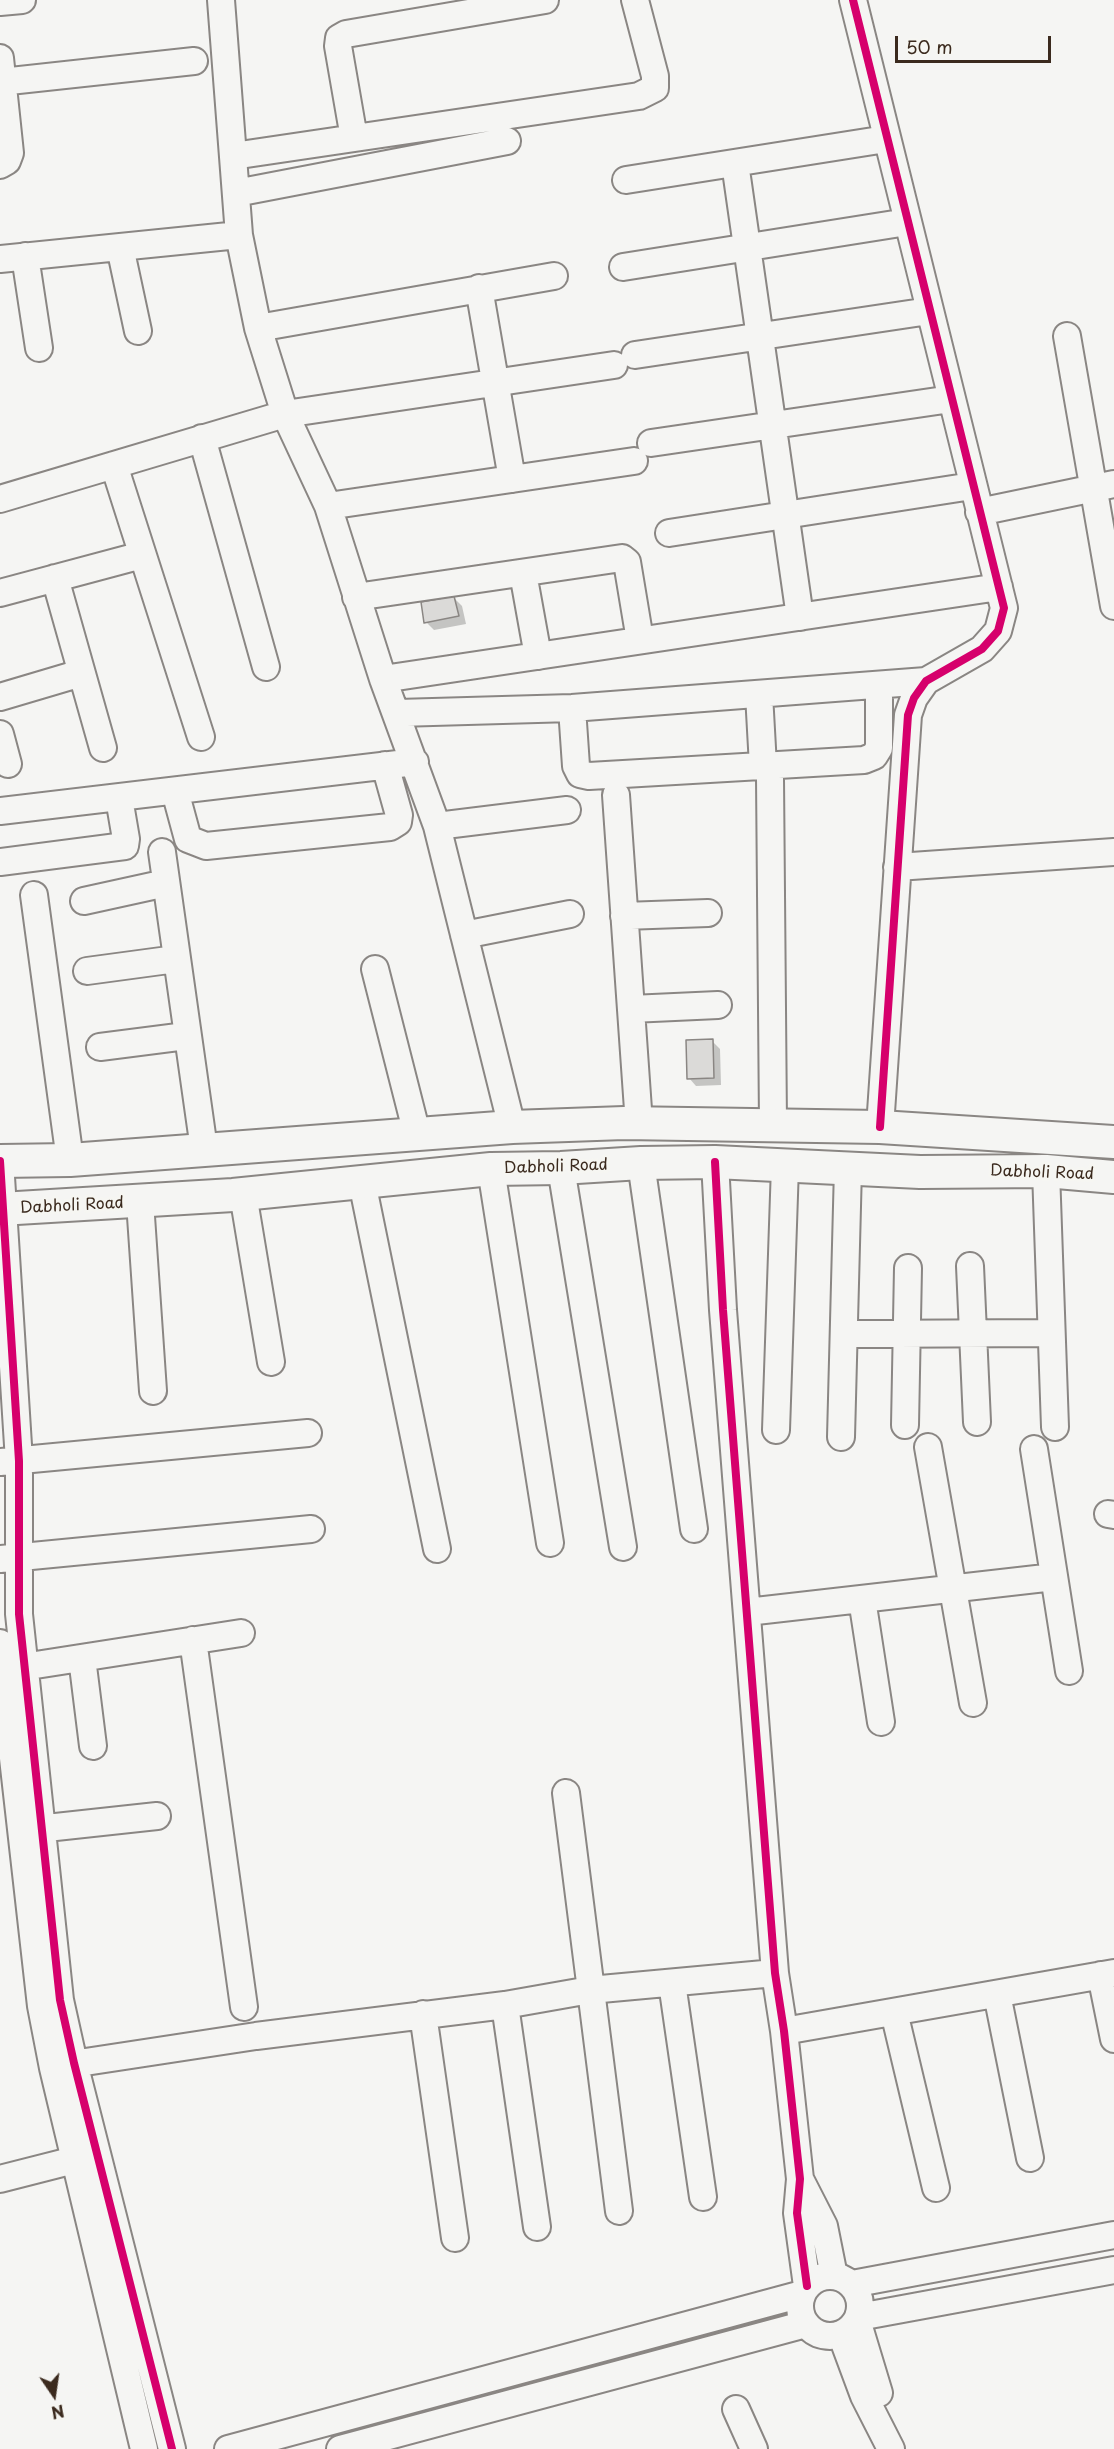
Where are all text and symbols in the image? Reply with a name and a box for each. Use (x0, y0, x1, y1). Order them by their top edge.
scale bar (898, 24, 1054, 62)
text: 50 m (906, 33, 953, 60)
street label: Dabholi Road (504, 1156, 608, 1178)
street label: Dabholi Road (990, 1162, 1094, 1184)
street label: Dabholi Road (20, 1194, 124, 1218)
north arrow (24, 2365, 84, 2425)
text: N (49, 2399, 67, 2426)

